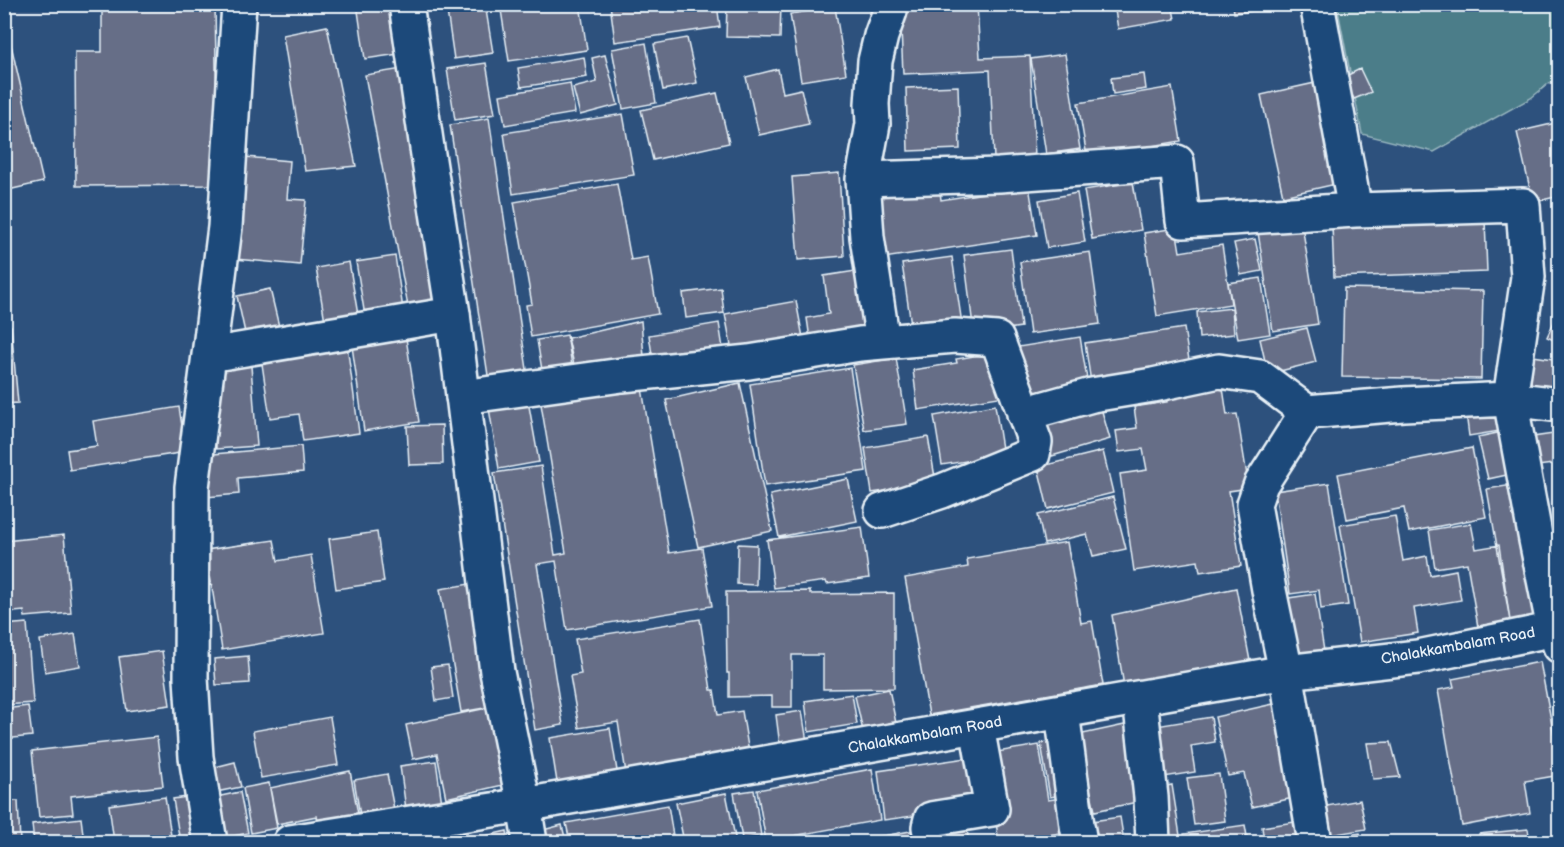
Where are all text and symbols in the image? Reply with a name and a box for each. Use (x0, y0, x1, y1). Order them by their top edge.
street label: Chalakkambalam Road (1380, 623, 1536, 669)
street label: Chalakkambalam Road (847, 712, 1003, 758)

